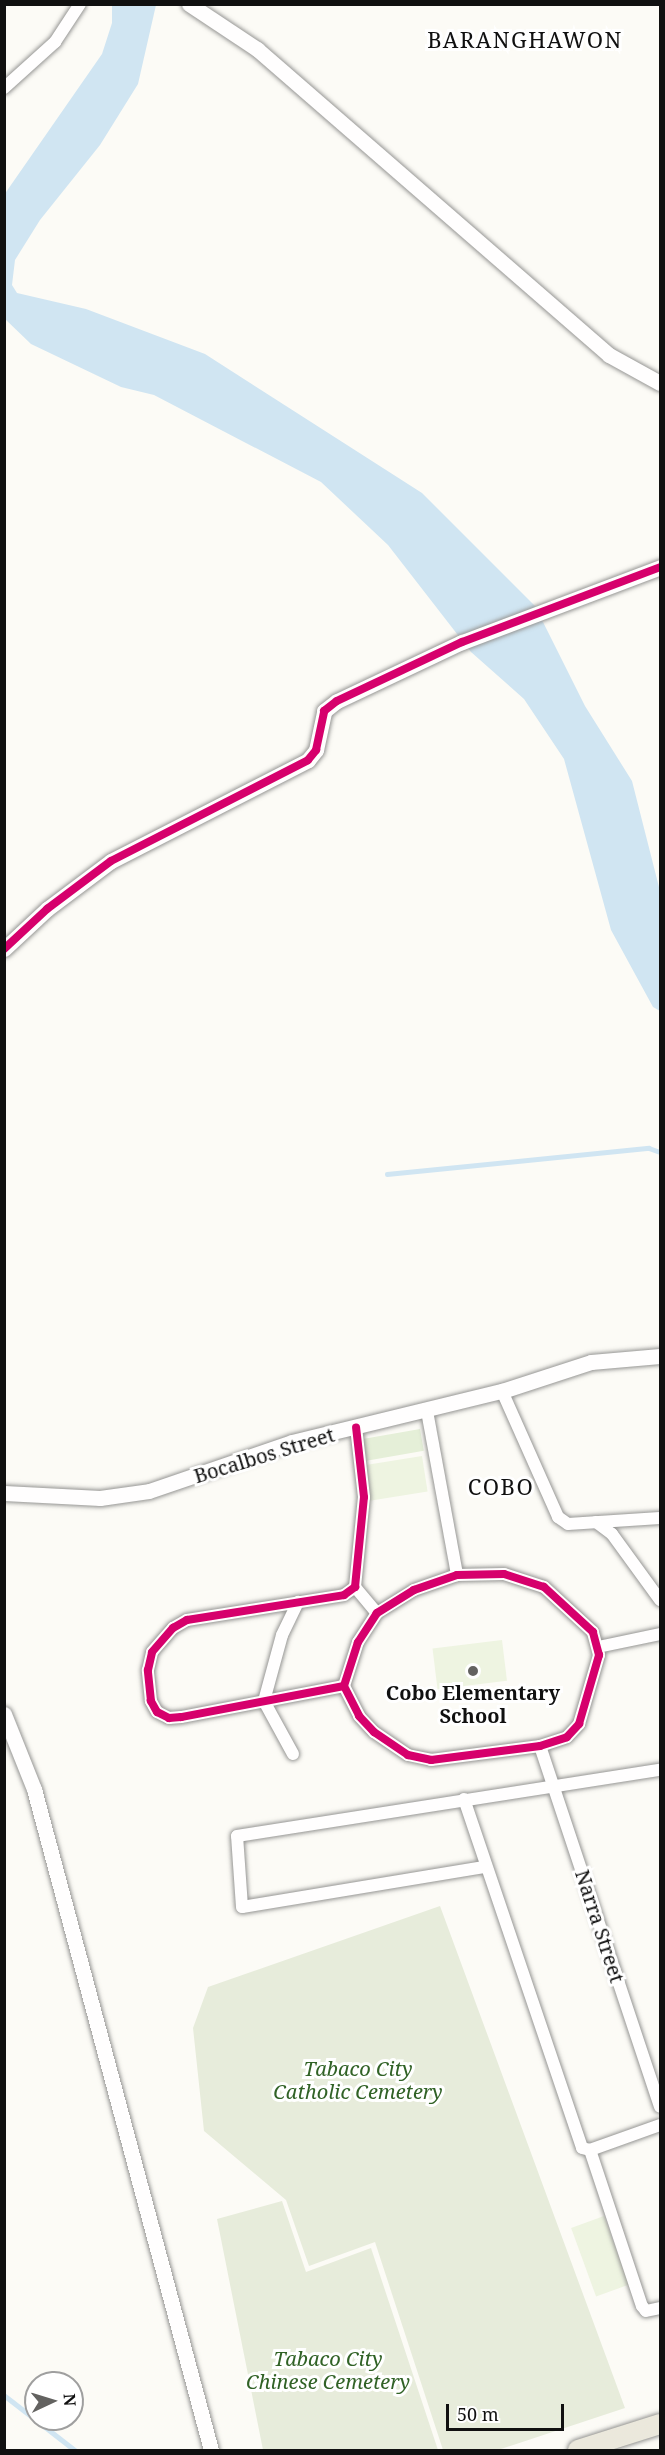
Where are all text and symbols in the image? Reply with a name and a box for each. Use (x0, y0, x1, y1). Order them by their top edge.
district label: BARANGHAWON (427, 27, 623, 53)
street label: Bocalbos Street (191, 1422, 337, 1488)
district label: COBO (468, 1474, 534, 1500)
marker: Cobo Elementary School (466, 1664, 480, 1678)
place label: Cobo Elementary School (386, 1680, 560, 1727)
street label: Narra Street (570, 1867, 630, 1985)
park label: Tabaco City Catholic Cemetery (273, 2057, 443, 2104)
park label: Tabaco City Chinese Cemetery (246, 2346, 410, 2393)
north arrow (24, 2371, 84, 2431)
scale bar (449, 2392, 568, 2430)
text: N (59, 2393, 81, 2407)
text: 50 m (457, 2402, 499, 2426)

